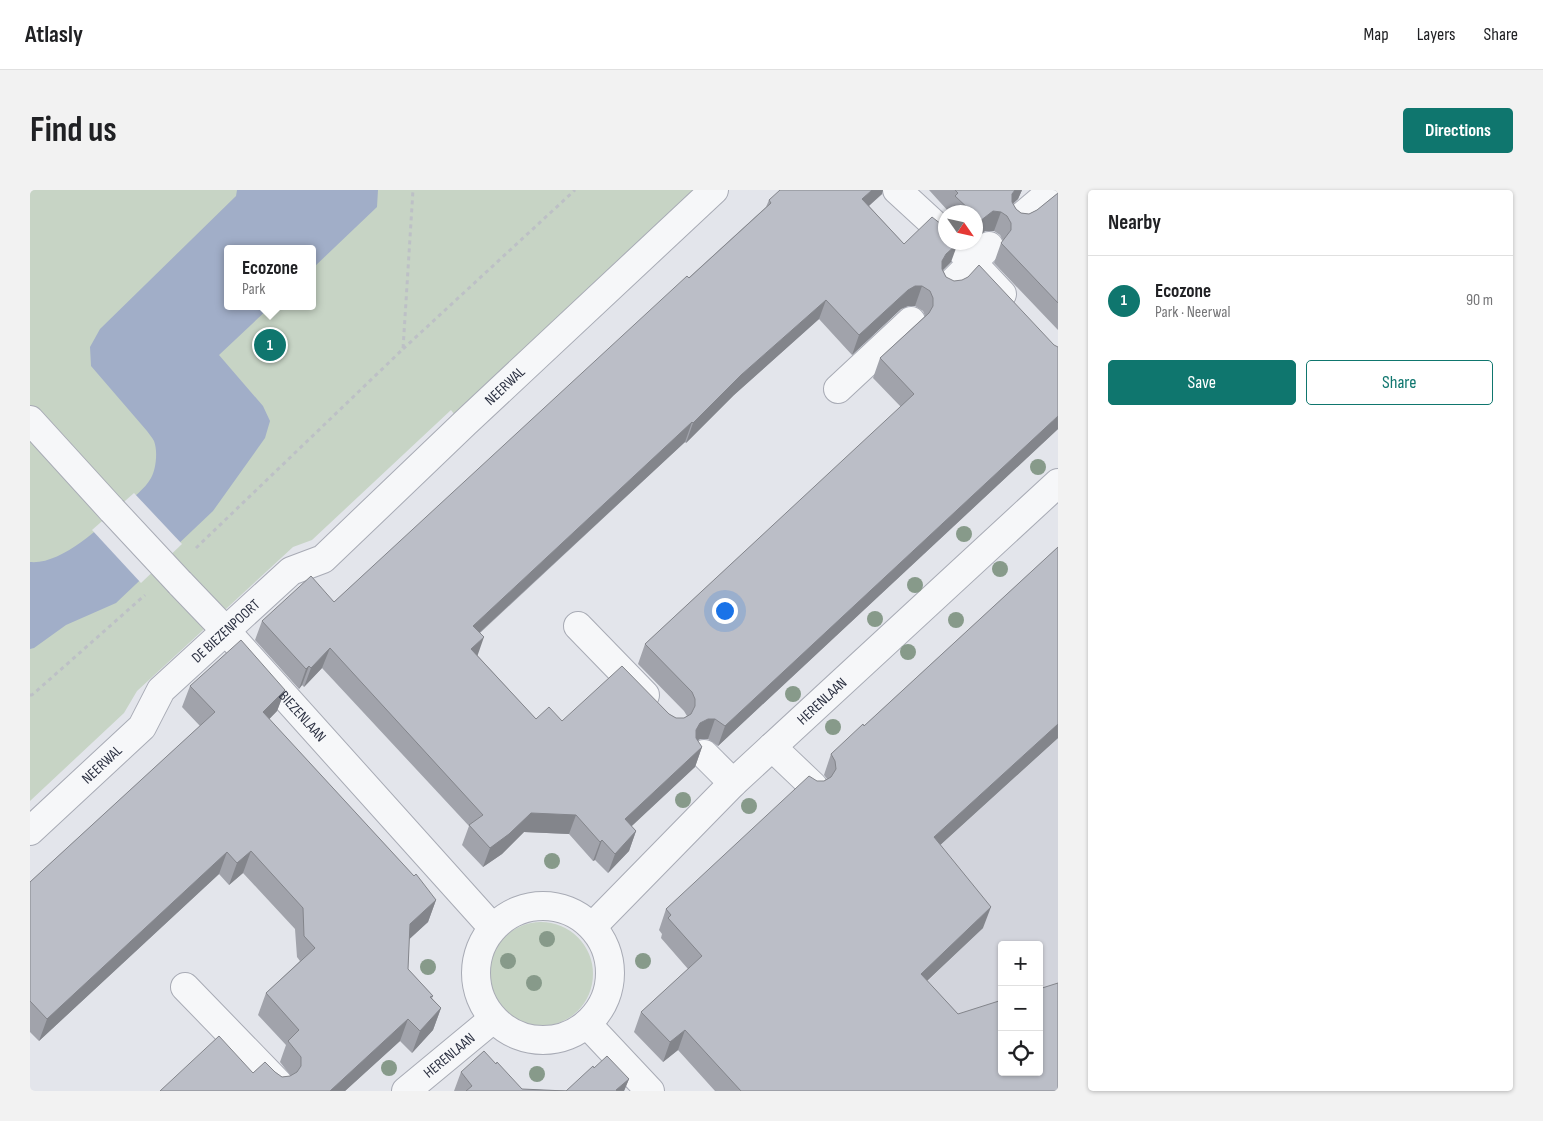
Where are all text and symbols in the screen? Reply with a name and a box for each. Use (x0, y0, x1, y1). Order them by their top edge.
text: Atlasly (25, 20, 83, 49)
text: Map (1364, 24, 1389, 45)
text: Layers (1417, 24, 1456, 45)
text: Share (1484, 24, 1518, 45)
button: Directions (1403, 108, 1513, 153)
text: Find us (30, 109, 117, 152)
north arrow (938, 205, 983, 250)
text: Nearby (1108, 210, 1161, 235)
popup (224, 245, 316, 310)
text: Ecozone (242, 257, 298, 280)
text: Park (242, 280, 265, 299)
text: Ecozone (1155, 280, 1211, 303)
text: 1 (1121, 291, 1127, 310)
text: 90 m (1466, 291, 1493, 310)
text: Park · Neerwal (1155, 303, 1230, 322)
pin: 1 (254, 326, 286, 364)
button: Save (1108, 360, 1296, 405)
button: Share (1306, 360, 1493, 405)
street label: NEERWAL (481, 362, 529, 409)
street label: DE BIEZENPOORT (187, 595, 264, 667)
your location (712, 598, 738, 624)
street label: HERENLAAN (793, 673, 851, 729)
street label: BIEZENLAAN (275, 687, 330, 746)
street label: NEERWAL (78, 741, 126, 788)
map controls (998, 941, 1043, 1076)
button: + (998, 941, 1043, 986)
button: − (998, 986, 1043, 1031)
street label: HERENLAAN (420, 1029, 479, 1082)
button: locate (998, 1031, 1043, 1076)

